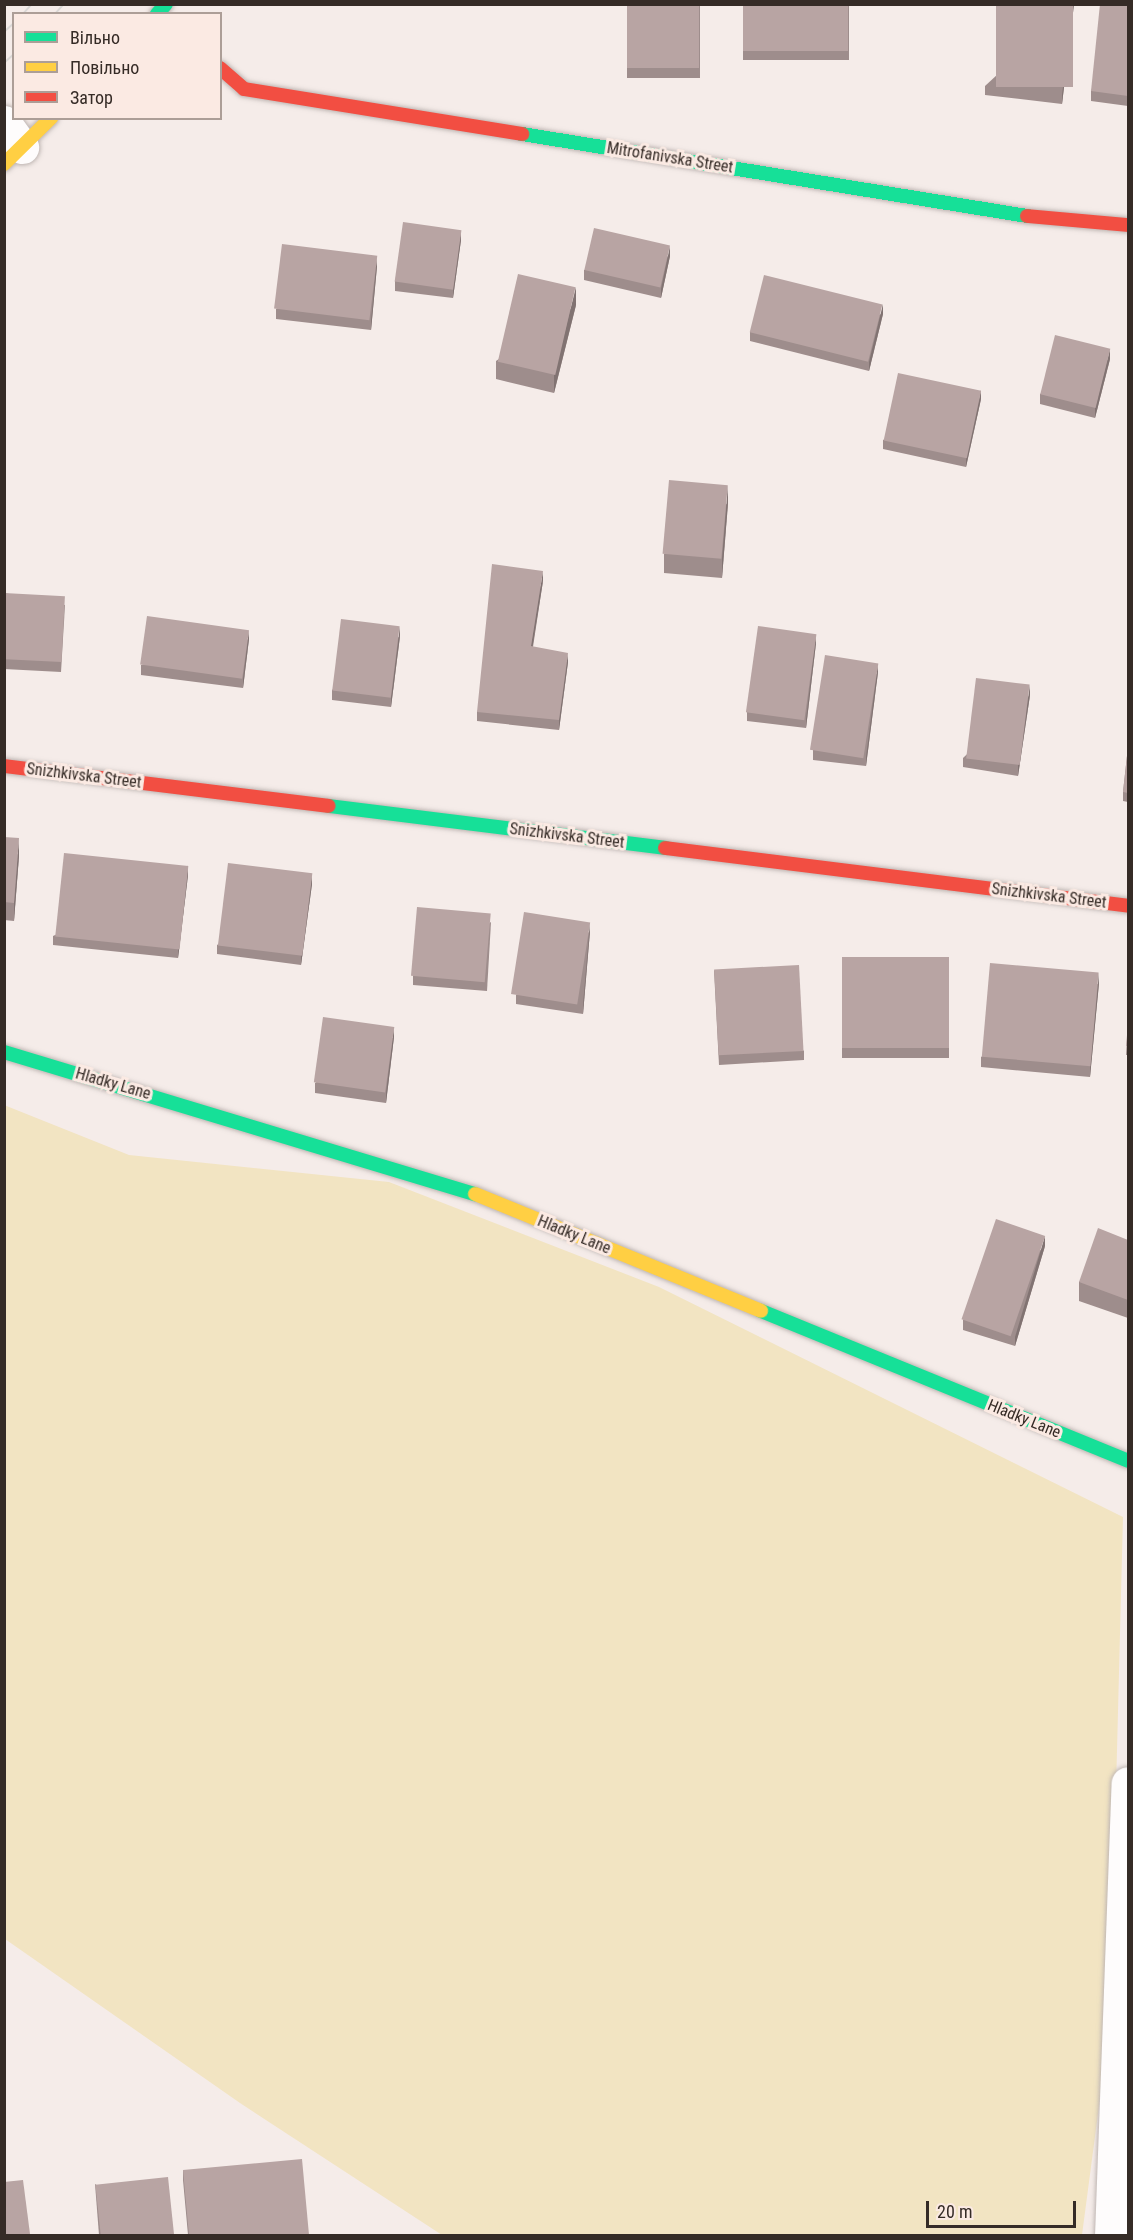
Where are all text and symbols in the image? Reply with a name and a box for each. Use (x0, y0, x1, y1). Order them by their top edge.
legend (12, 12, 222, 120)
text: Вільно (70, 27, 120, 48)
text: Повільно (70, 57, 139, 78)
text: Затор (70, 87, 113, 108)
street label: Mitrofanivska Street (605, 139, 735, 177)
street label: Snizhkivska Street (25, 759, 143, 793)
street label: Snizhkivska Street (508, 819, 626, 853)
street label: Snizhkivska Street (990, 879, 1108, 913)
street label: Hladky Lane (73, 1064, 153, 1104)
street label: Hladky Lane (535, 1212, 613, 1258)
street label: Hladky Lane (985, 1396, 1063, 1442)
scale bar (929, 2189, 1079, 2227)
text: 20 m (937, 2201, 972, 2222)

